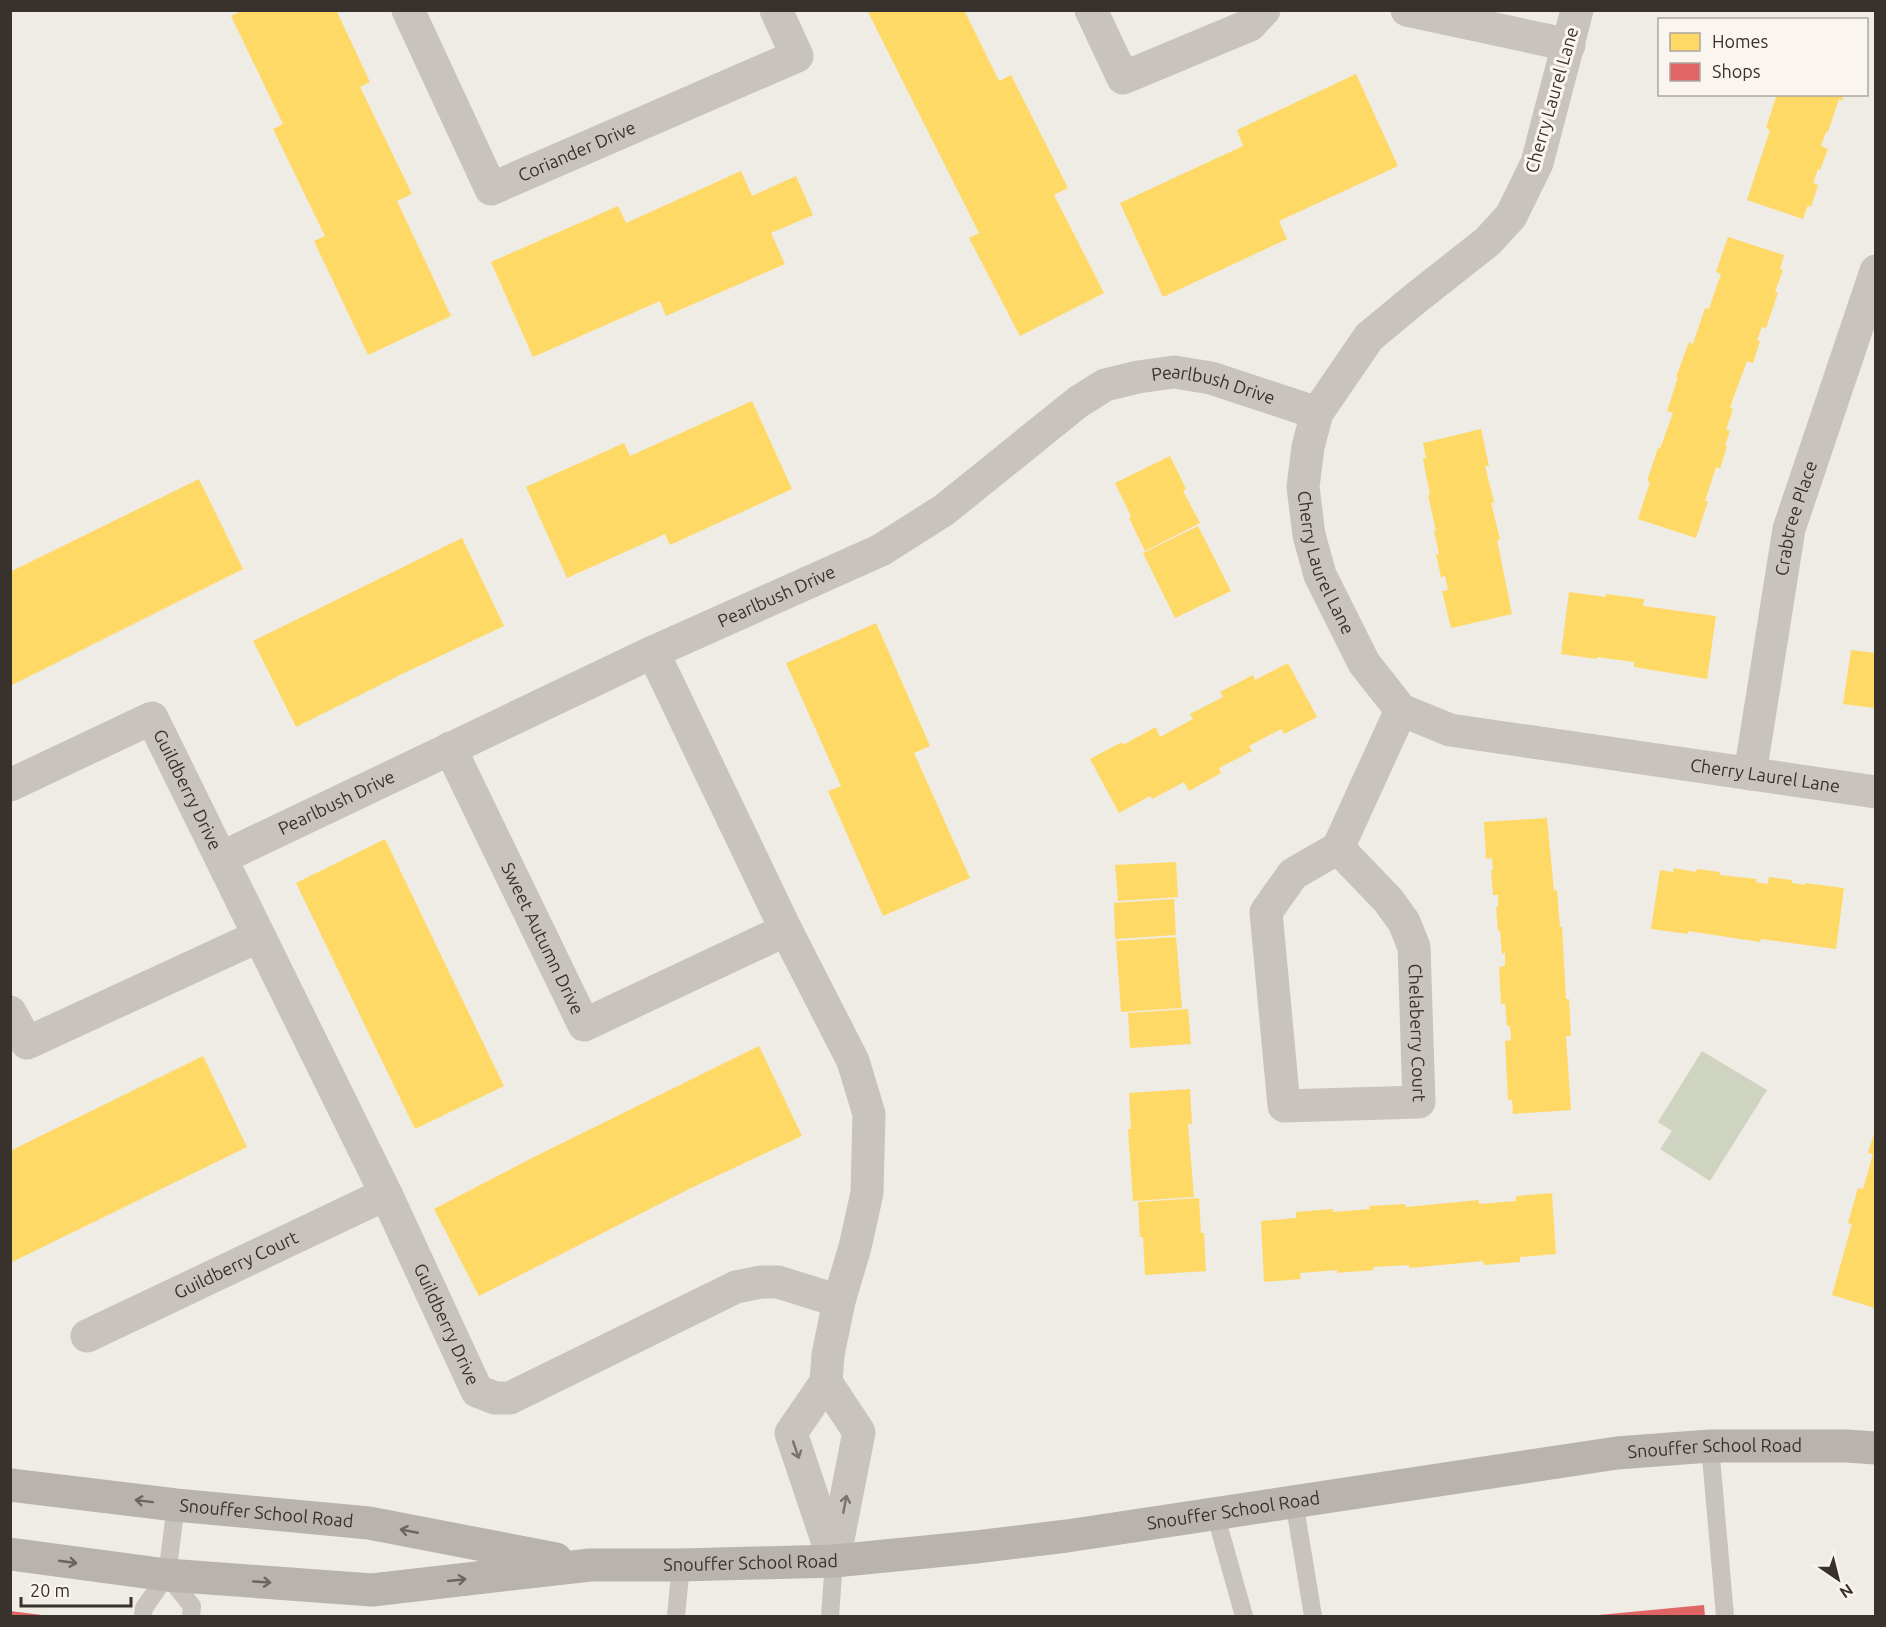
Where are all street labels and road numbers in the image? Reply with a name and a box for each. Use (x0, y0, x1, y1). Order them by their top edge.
street label: Cherry Laurel Lane (1521, 24, 1581, 175)
street label: Coriander Drive (515, 116, 638, 185)
street label: Pearlbush Drive (1150, 361, 1278, 407)
street label: Crabtree Place (1771, 458, 1820, 577)
street label: Cherry Laurel Lane (1295, 489, 1359, 637)
street label: Pearlbush Drive (714, 561, 838, 631)
street label: Guildberry Drive (150, 726, 226, 853)
street label: Cherry Laurel Lane (1689, 754, 1841, 796)
street label: Pearlbush Drive (275, 766, 398, 838)
street label: Sweet Autumn Drive (498, 859, 588, 1018)
street label: Chelaberry Court (1406, 963, 1430, 1102)
street label: Guildberry Court (170, 1226, 301, 1302)
street label: Guildberry Drive (410, 1260, 484, 1388)
street label: Snouffer School Road (1627, 1435, 1802, 1461)
street label: Snouffer School Road (1145, 1487, 1321, 1533)
street label: Snouffer School Road (179, 1494, 354, 1531)
street label: Snouffer School Road (663, 1550, 838, 1574)

